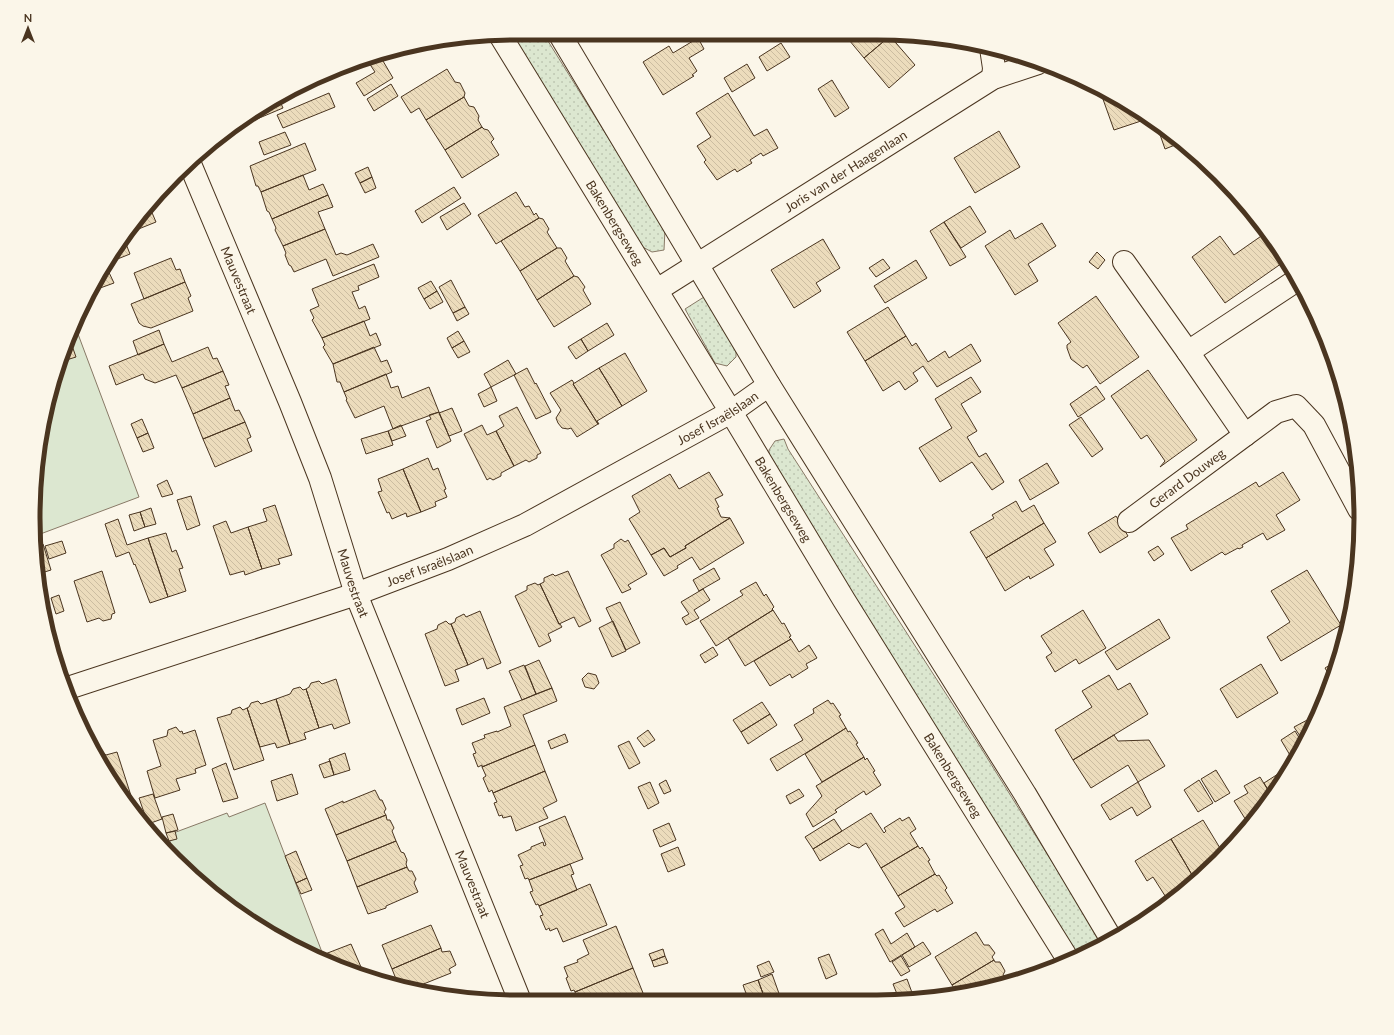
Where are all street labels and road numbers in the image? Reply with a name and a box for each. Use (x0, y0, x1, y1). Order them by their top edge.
street label: Joris van der Haagenlaan (781, 126, 910, 216)
street label: Bakenbergseweg (583, 177, 647, 268)
street label: Mauvestraat (218, 244, 260, 317)
street label: Josef Israëlslaan (674, 387, 761, 448)
street label: Gerard Douweg (1146, 445, 1228, 512)
street label: Bakenbergseweg (752, 454, 815, 545)
street label: Josef Israëlslaan (384, 541, 475, 590)
street label: Mauvestraat (334, 547, 373, 620)
street label: Bakenbergseweg (921, 730, 986, 821)
street label: Mauvestraat (452, 848, 494, 920)

